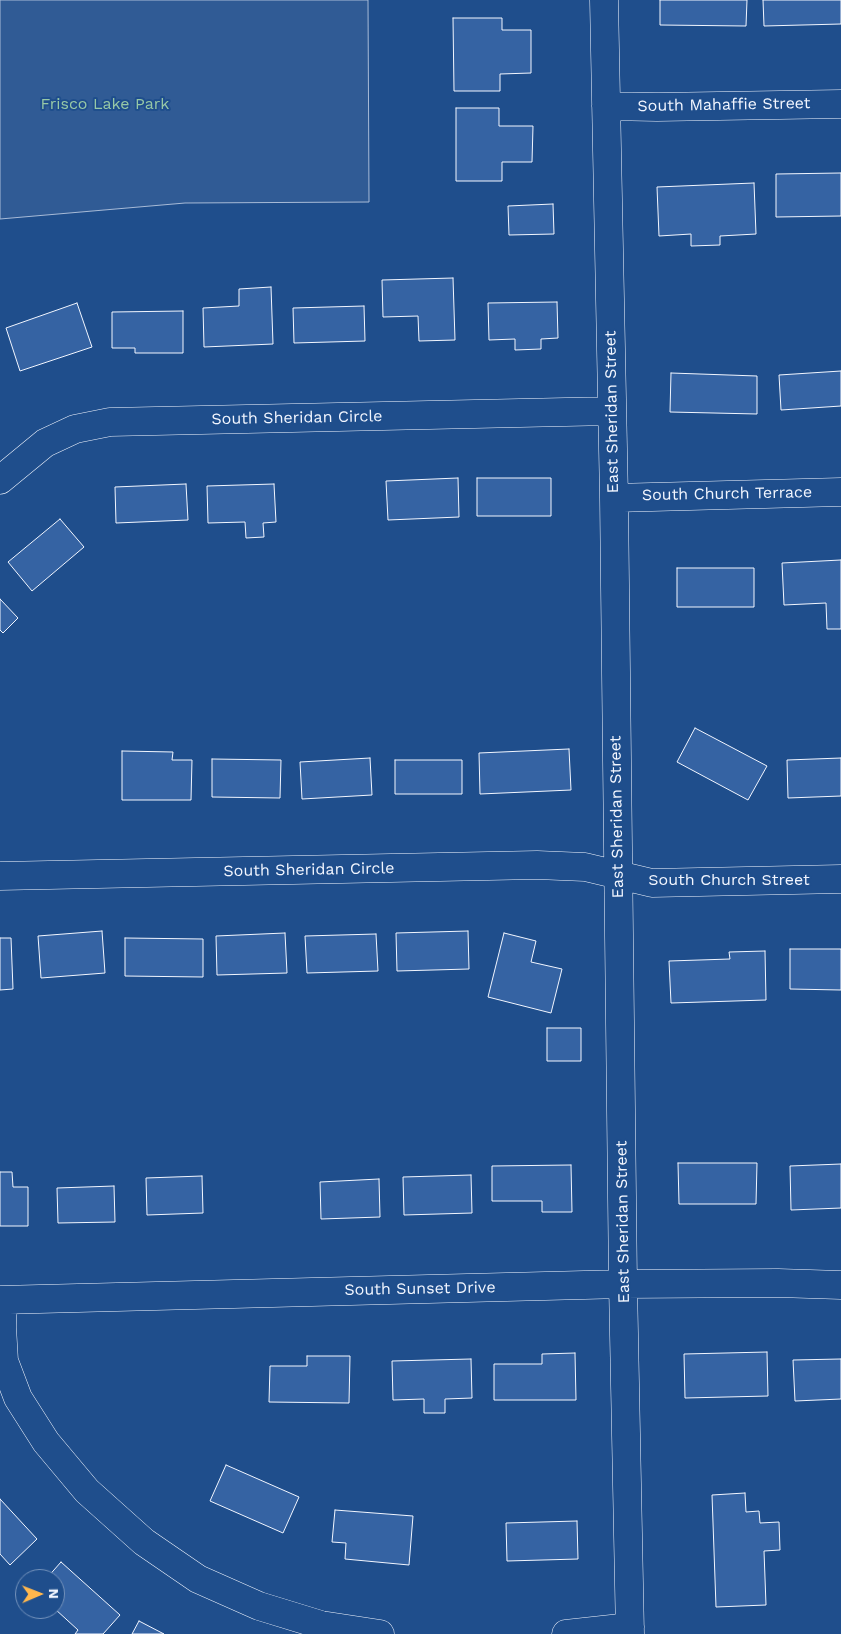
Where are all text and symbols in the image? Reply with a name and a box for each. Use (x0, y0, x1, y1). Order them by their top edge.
park label: Frisco Lake Park (41, 94, 169, 114)
street label: South Mahaffie Street (637, 94, 811, 116)
street label: East Sheridan Street (601, 331, 623, 493)
street label: South Sheridan Circle (211, 407, 383, 429)
street label: South Church Terrace (642, 483, 812, 505)
street label: East Sheridan Street (606, 736, 628, 898)
street label: South Sheridan Circle (223, 859, 395, 881)
street label: South Church Street (648, 870, 810, 890)
street label: East Sheridan Street (612, 1141, 634, 1303)
street label: South Sunset Drive (344, 1278, 496, 1300)
north arrow (15, 1569, 65, 1619)
text: N (46, 1588, 62, 1599)

